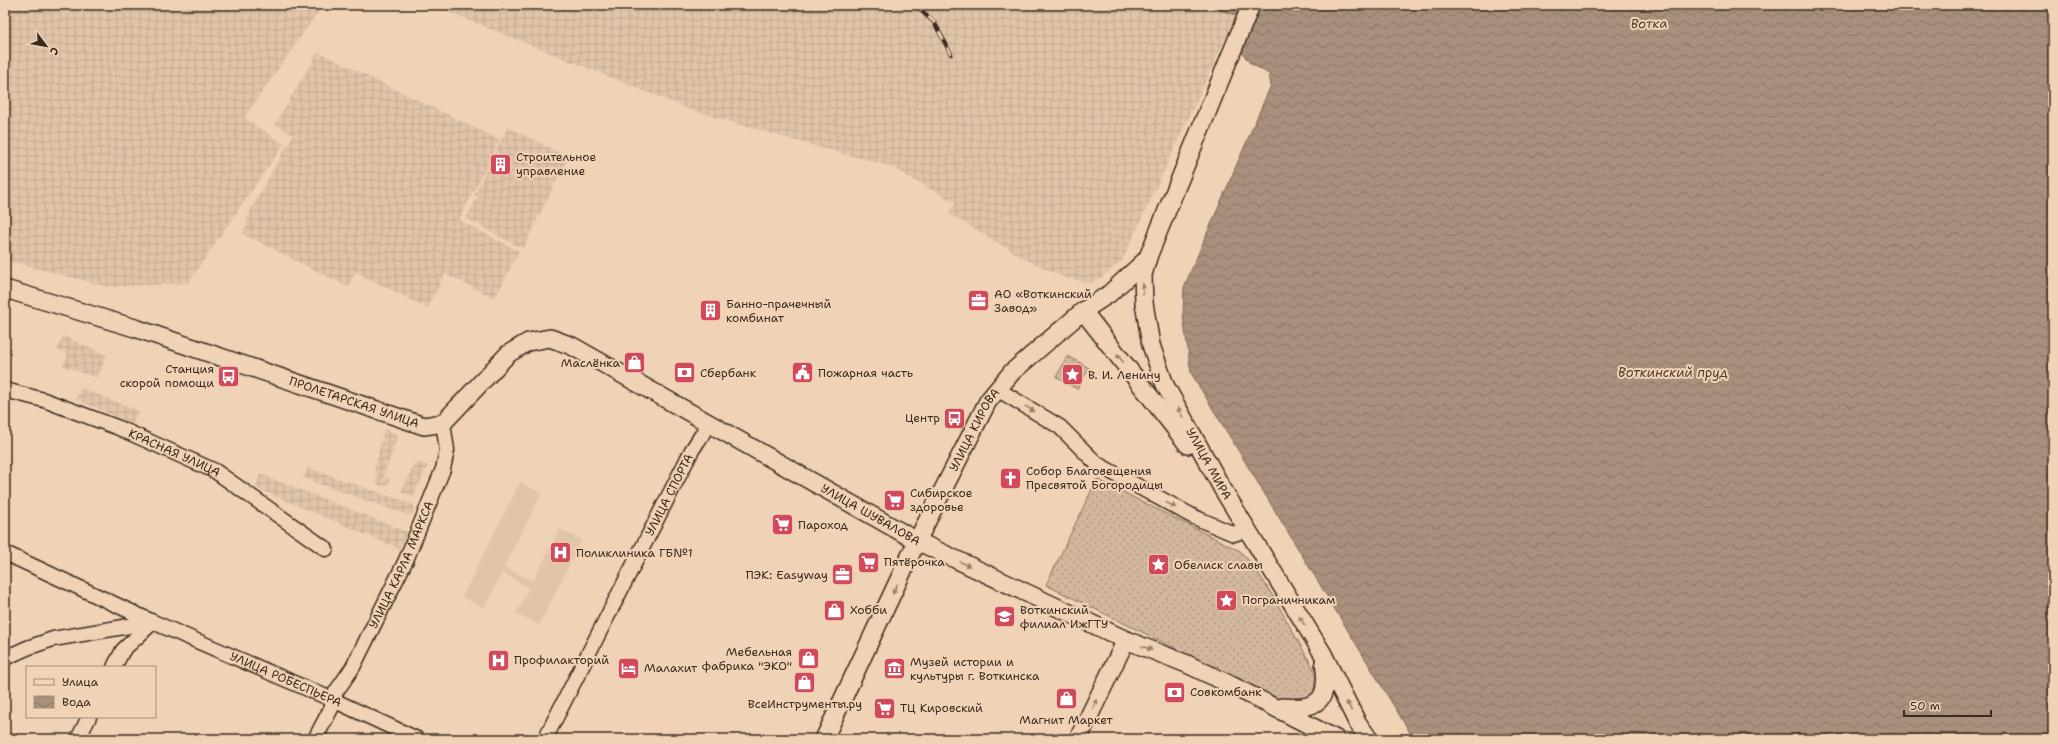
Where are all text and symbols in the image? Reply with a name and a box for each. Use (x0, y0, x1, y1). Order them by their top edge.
water label: Вотка (1630, 15, 1668, 32)
north arrow (26, 26, 66, 66)
text: С (46, 44, 62, 58)
place label: Строительное управление (516, 149, 597, 179)
building icon: Строительное управление (488, 151, 514, 177)
one-way arrow (1140, 283, 1147, 295)
place label: АО «Воткинский Завод» (994, 286, 1092, 316)
office icon: АО «Воткинский Завод» (966, 288, 992, 314)
place label: Банно-прачечный комбинат (726, 296, 832, 326)
building icon: Банно-прачечный комбинат (698, 298, 724, 324)
shop icon: Маслёнка (622, 350, 648, 376)
one-way arrow (1116, 353, 1124, 364)
place label: Маслёнка (561, 355, 621, 371)
bank icon: Сбербанк (672, 360, 698, 386)
public building icon: Пожарная часть (790, 360, 816, 386)
place label: Станция скорой помощи (120, 361, 214, 391)
place icon: В. И. Ленину (1059, 362, 1085, 388)
bus stop icon: Станция скорой помощи (216, 363, 242, 389)
water label: Воткинский пруд (1618, 364, 1728, 381)
place label: Сбербанк (700, 365, 757, 381)
place label: Пожарная часть (818, 365, 913, 381)
place label: В. И. Ленину (1088, 367, 1161, 383)
street label: ПРОЛЕТАРСКАЯ УЛИЦА (287, 373, 421, 432)
street label: УЛИЦА КИРОВА (946, 385, 1004, 474)
bus stop icon: Центр (942, 405, 968, 431)
one-way arrow (1025, 405, 1035, 413)
one-way arrow (1176, 406, 1183, 418)
place label: Центр (905, 410, 940, 426)
street label: КРАСНАЯ УЛИЦА (126, 425, 224, 481)
street label: УЛИЦА МИРА (1182, 425, 1235, 503)
street label: УЛИЦА СПОРТА (642, 451, 697, 539)
place label: Собор Благовещения Пресвятой Богородицы (1026, 463, 1163, 493)
church icon: Собор Благовещения Пресвятой Богородицы (998, 465, 1024, 491)
street label: УЛИЦА ШУВАЛОВА (818, 480, 923, 549)
place label: Сибирское здоровье (910, 485, 973, 515)
supermarket icon: Сибирское здоровье (881, 487, 907, 513)
street label: УЛИЦА КАРЛА МАРКСА (365, 498, 437, 631)
one-way arrow (1166, 502, 1177, 508)
supermarket icon: Пароход (769, 512, 795, 538)
place label: Пароход (798, 517, 848, 533)
hospital icon: Поликлиника ГБ№1 (548, 540, 574, 566)
place label: Поликлиника ГБ№1 (576, 545, 693, 561)
supermarket icon: Пятёрочка (855, 549, 881, 575)
place icon: Обелиск славы (1145, 552, 1171, 578)
place label: Пятёрочка (884, 554, 945, 570)
place label: Обелиск славы (1174, 557, 1263, 573)
one-way arrow (960, 561, 971, 567)
office icon: ПЭК: Easyway (830, 562, 856, 588)
place label: ПЭК: Easyway (746, 567, 828, 583)
one-way arrow (892, 583, 898, 594)
place icon: Пограничникам (1213, 587, 1239, 613)
place label: Пограничникам (1242, 592, 1335, 608)
shop icon: Хобби (822, 597, 848, 623)
place label: Хобби (850, 602, 887, 618)
place label: Воткинский филиал ИжГТУ (1020, 602, 1108, 632)
school or university icon: Воткинский филиал ИжГТУ (992, 604, 1018, 630)
one-way arrow (1299, 615, 1306, 627)
place label: Мебельная фабрика "ЭКО" (702, 644, 792, 674)
one-way arrow (1141, 645, 1153, 651)
shop icon: Мебельная фабрика "ЭКО" (795, 646, 821, 672)
hospital icon: Профилакторий (486, 647, 512, 673)
street label: УЛИЦА РОБЕСПЬЕРА (228, 648, 344, 711)
place label: Профилакторий (514, 652, 609, 668)
place label: Музей истории и культуры г. Воткинска (910, 654, 1040, 684)
hotel icon: Малахит (616, 655, 642, 681)
museum icon: Музей истории и культуры г. Воткинска (882, 656, 908, 682)
place label: Малахит (644, 660, 698, 676)
legend (26, 666, 156, 718)
shop icon: ВсеИнструменты.ру (792, 670, 818, 696)
text: Улица (62, 674, 99, 690)
bank icon: Совкомбанк (1162, 679, 1188, 705)
place label: Совкомбанк (1190, 684, 1262, 700)
shop icon: Магнит Маркет (1053, 686, 1079, 712)
scale bar (1904, 692, 1991, 718)
text: Вода (62, 694, 91, 710)
supermarket icon: ТЦ Кировский (872, 695, 898, 721)
place label: ВсеИнструменты.ру (748, 696, 862, 712)
one-way arrow (1092, 698, 1098, 710)
text: 50 m (1910, 698, 1940, 714)
place label: ТЦ Кировский (900, 700, 983, 716)
one-way arrow (1346, 700, 1352, 711)
place label: Магнит Маркет (1019, 712, 1114, 728)

